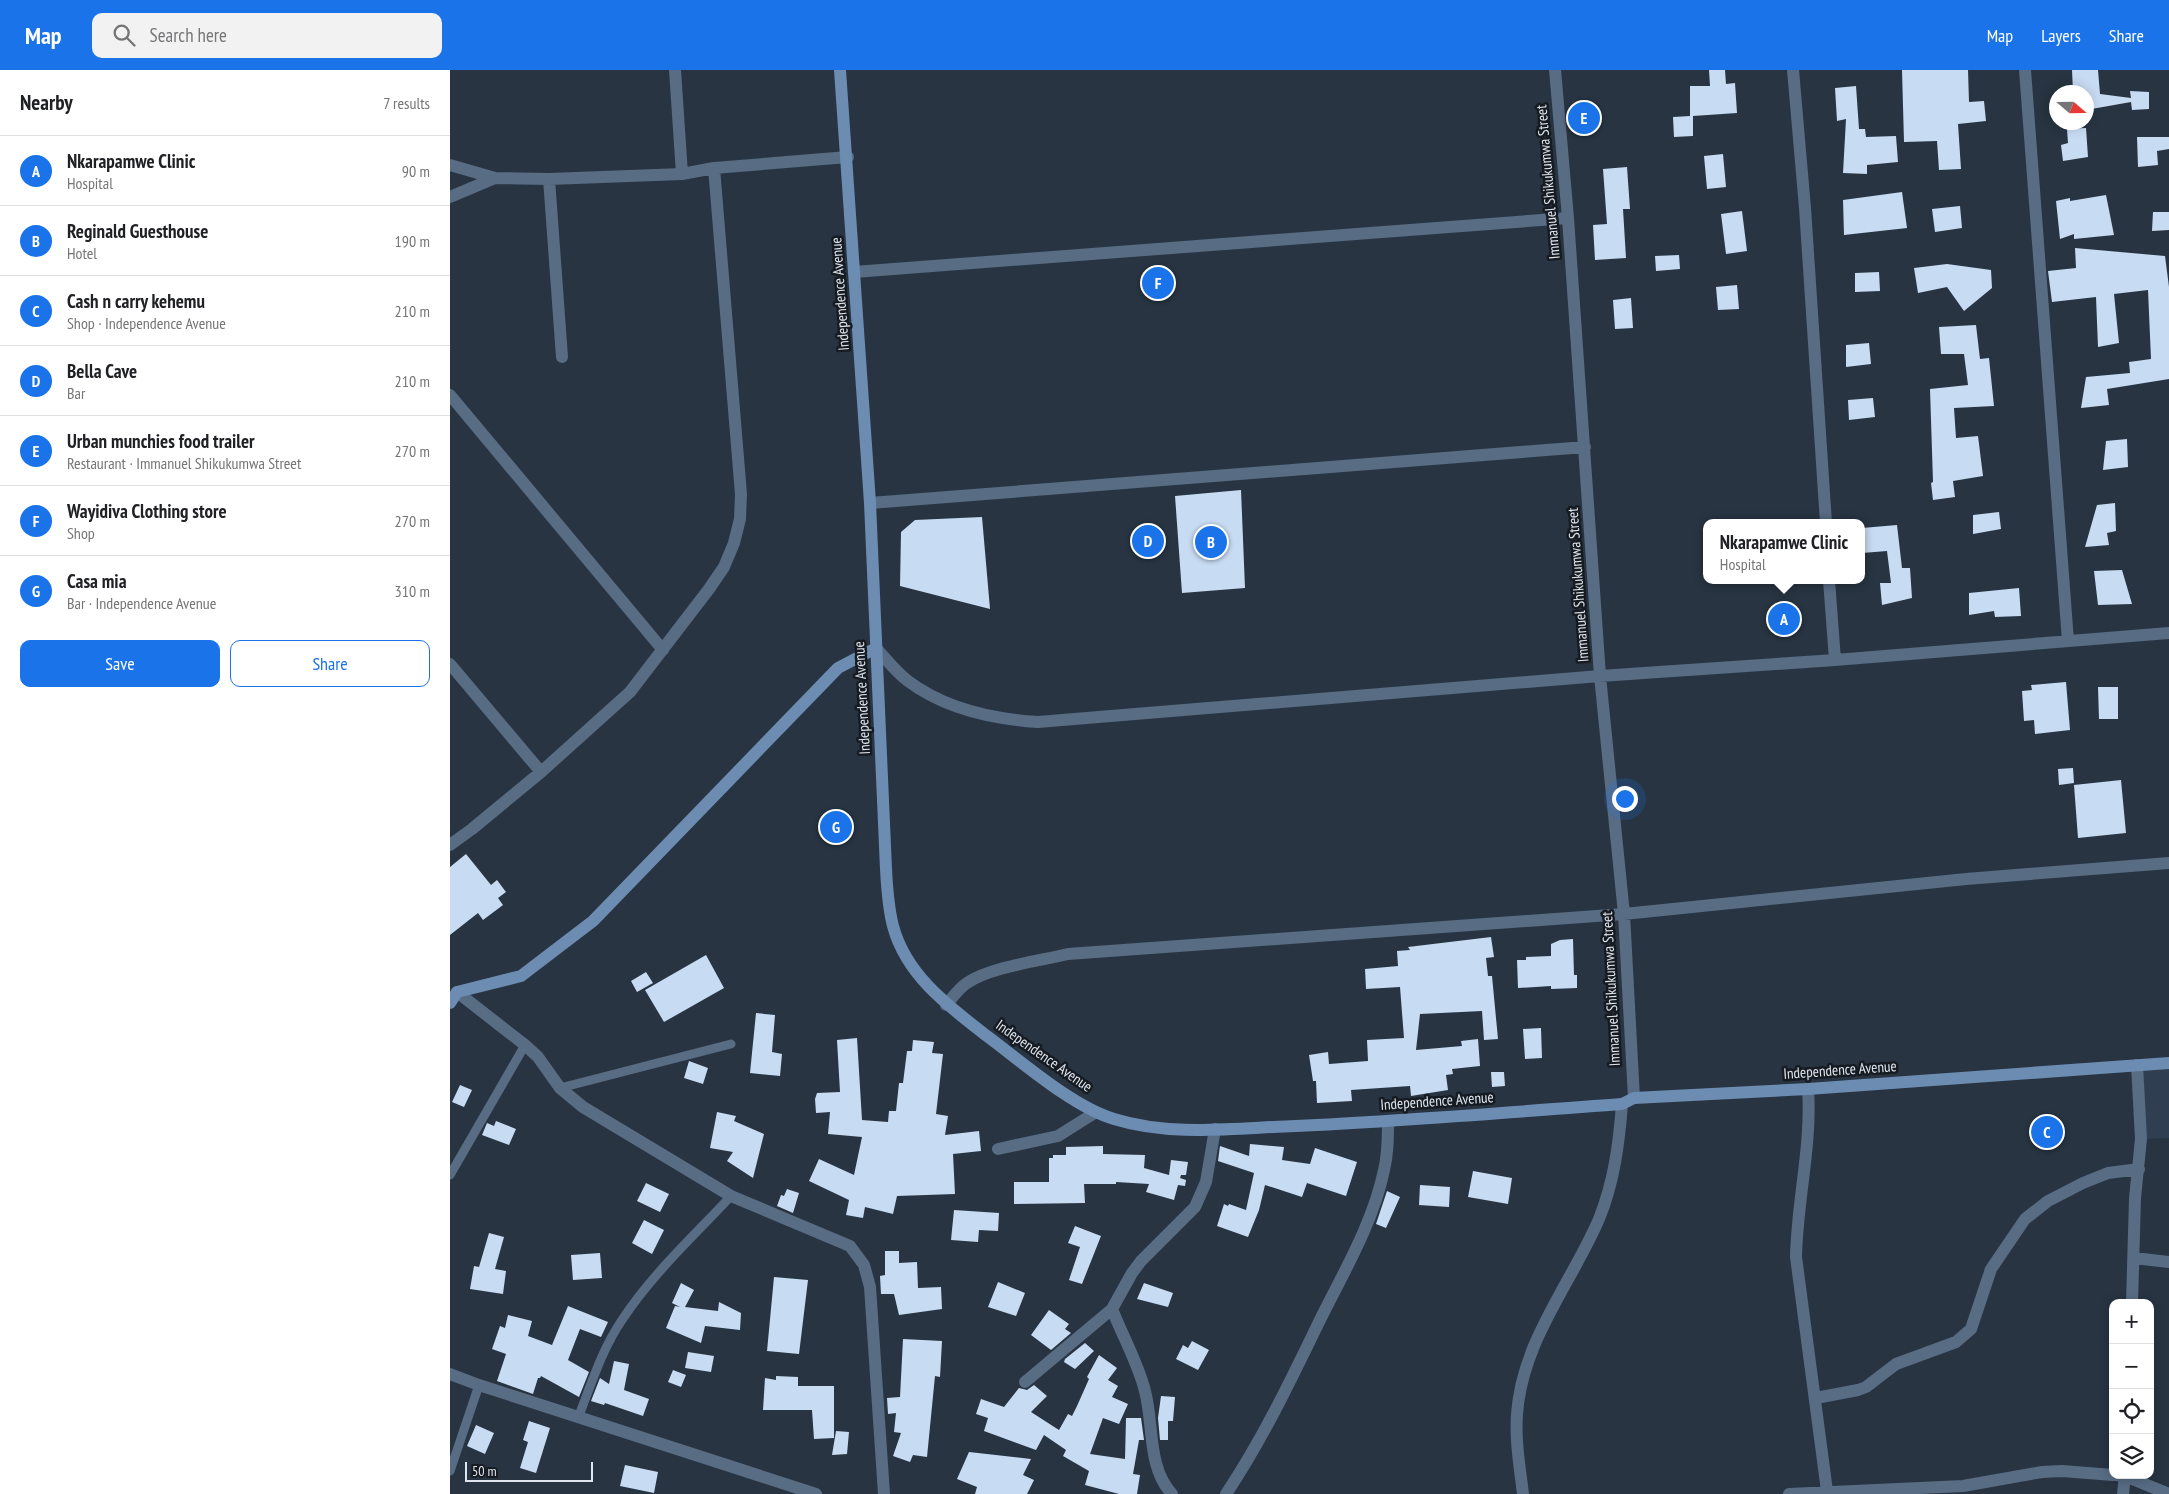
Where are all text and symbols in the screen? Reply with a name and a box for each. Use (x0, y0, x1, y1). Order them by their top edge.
search box (92, 13, 442, 58)
text: Map (25, 20, 62, 51)
icon: search (110, 21, 138, 49)
text: Search here (150, 23, 227, 47)
text: Map (1987, 24, 2013, 47)
text: Layers (2041, 24, 2081, 47)
text: Share (2109, 24, 2144, 47)
north arrow (2049, 85, 2094, 130)
text: Nearby (20, 89, 73, 116)
text: 7 results (383, 93, 430, 113)
pin: E (1568, 99, 1600, 137)
street label: Immanuel Shikukumwa Street (1531, 104, 1564, 260)
text: Nkarapamwe Clinic (67, 149, 195, 173)
text: A (32, 161, 40, 181)
text: 90 m (402, 161, 430, 181)
text: Hospital (67, 173, 113, 193)
text: Reginald Guesthouse (67, 219, 208, 243)
text: B (32, 231, 40, 251)
text: 190 m (395, 231, 430, 251)
street label: Independence Avenue (826, 237, 853, 351)
text: Hotel (67, 243, 97, 263)
pin: F (1142, 264, 1174, 302)
text: Cash n carry kehemu (67, 289, 205, 313)
text: C (32, 301, 40, 321)
text: 210 m (395, 301, 430, 321)
text: Shop · Independence Avenue (67, 313, 226, 333)
text: Bella Cave (67, 359, 137, 383)
text: D (32, 371, 40, 391)
text: 210 m (395, 371, 430, 391)
text: Bar (67, 383, 85, 403)
text: Urban munchies food trailer (67, 429, 255, 453)
text: E (33, 441, 39, 461)
text: 270 m (395, 441, 430, 461)
text: Restaurant · Immanuel Shikukumwa Street (67, 453, 301, 473)
text: Wayidiva Clothing store (67, 499, 227, 523)
street label: Immanuel Shikukumwa Street (1563, 507, 1592, 663)
text: F (33, 511, 39, 531)
text: 270 m (395, 511, 430, 531)
popup (1703, 519, 1865, 584)
pin: D (1132, 522, 1164, 560)
text: Shop (67, 523, 95, 543)
pin: B (1195, 523, 1227, 561)
text: Nkarapamwe Clinic (1720, 530, 1848, 554)
text: Hospital (1720, 554, 1766, 574)
text: Casa mia (67, 569, 127, 593)
text: G (32, 581, 40, 601)
text: 310 m (395, 581, 430, 601)
text: Bar · Independence Avenue (67, 593, 216, 613)
pin: A (1768, 600, 1800, 638)
button: Save (20, 640, 220, 687)
button: Share (230, 640, 430, 687)
street label: Independence Avenue (849, 641, 874, 755)
your location (1612, 786, 1638, 812)
pin: G (820, 808, 852, 846)
street label: Immanuel Shikukumwa Street (1597, 911, 1624, 1067)
street label: Independence Avenue (992, 1015, 1096, 1096)
street label: Independence Avenue (1783, 1056, 1897, 1083)
street label: Independence Avenue (1380, 1087, 1494, 1114)
pin: C (2031, 1113, 2063, 1151)
map controls (2109, 1299, 2154, 1479)
button: + (2109, 1299, 2154, 1344)
button: − (2109, 1344, 2154, 1389)
button: locate (2109, 1389, 2154, 1434)
button: layers (2109, 1434, 2154, 1479)
scale bar (465, 1459, 592, 1482)
text: 50 m (472, 1462, 497, 1480)

